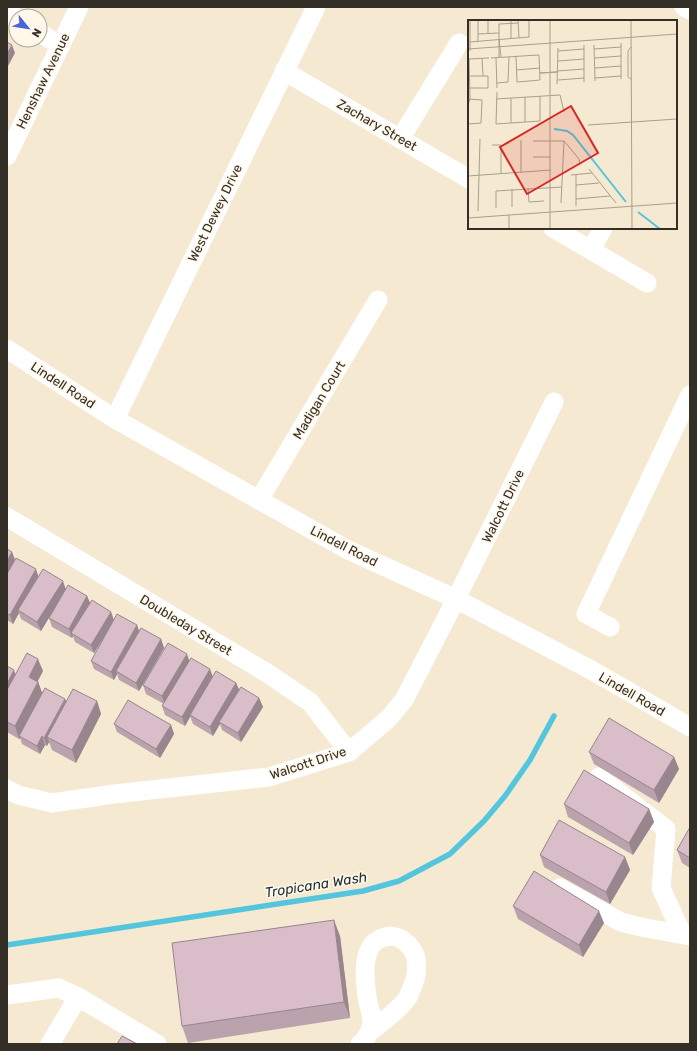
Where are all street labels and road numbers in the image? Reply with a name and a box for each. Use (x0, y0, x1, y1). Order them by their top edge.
street label: Henshaw Avenue (13, 31, 73, 131)
street label: Zachary Street (334, 96, 420, 154)
street label: West Dewey Drive (185, 162, 245, 264)
street label: Madigan Court (290, 358, 349, 442)
street label: Lindell Road (28, 359, 98, 411)
street label: Walcott Drive (479, 467, 527, 545)
street label: Lindell Road (308, 523, 380, 569)
street label: Doubleday Street (137, 592, 235, 658)
street label: Lindell Road (596, 669, 668, 719)
street label: Walcott Drive (268, 744, 348, 782)

